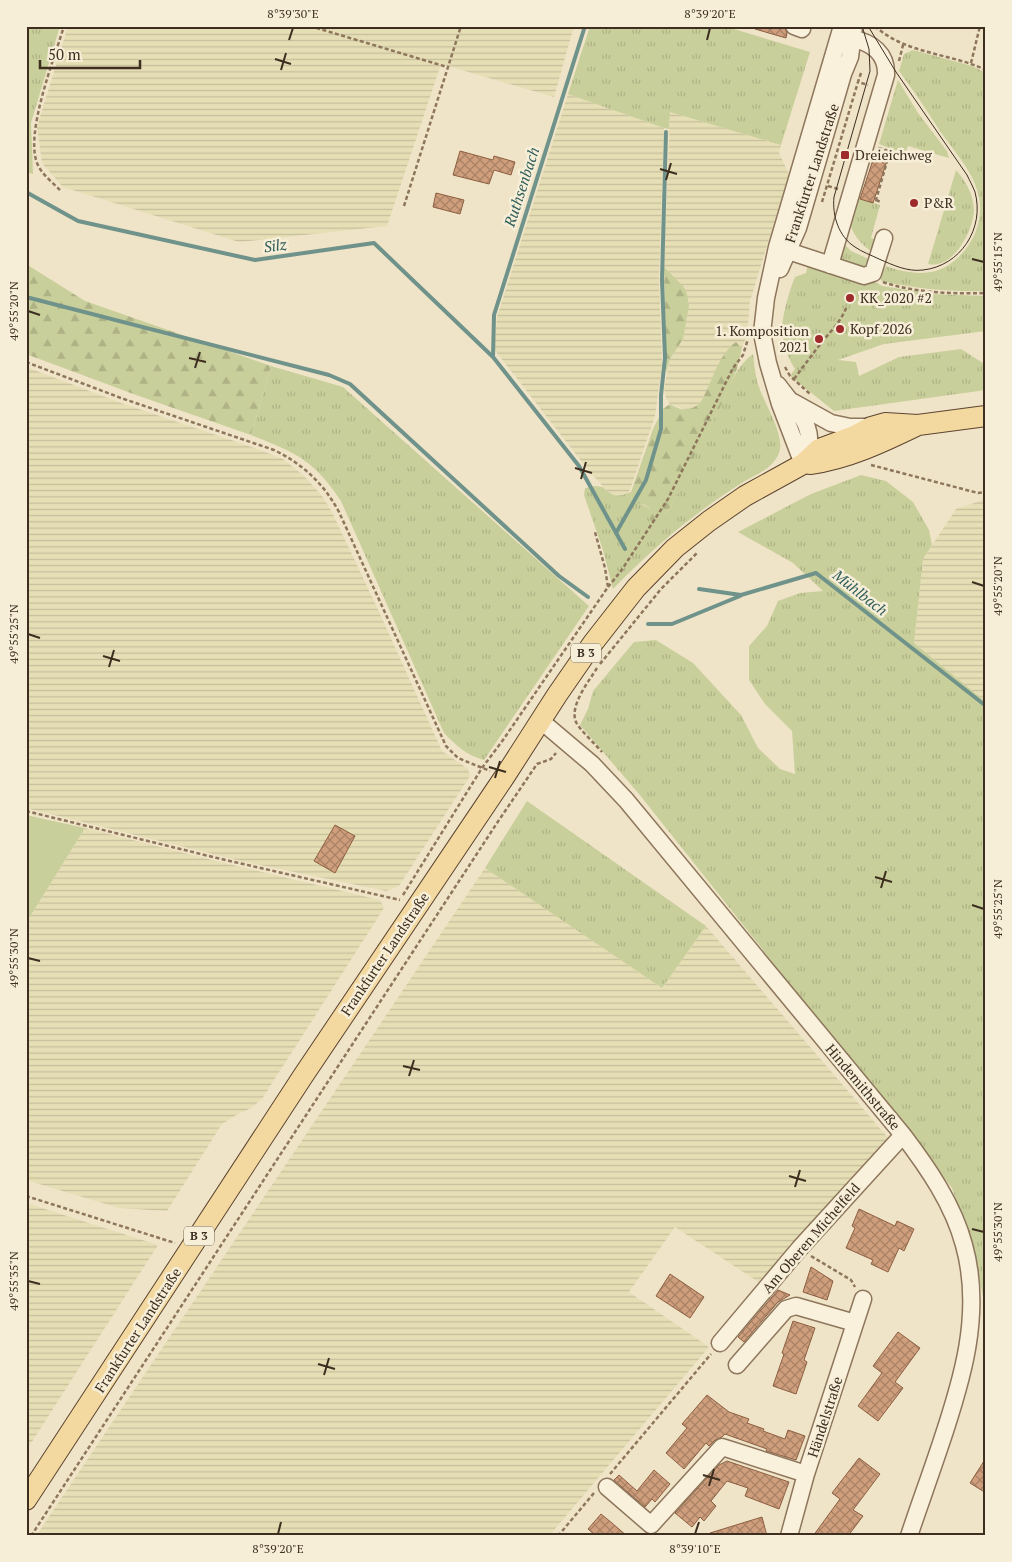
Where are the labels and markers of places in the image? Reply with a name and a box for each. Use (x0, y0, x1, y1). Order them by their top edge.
place label: Dreieichweg (855, 145, 933, 164)
marker: Dreieichweg (839, 149, 851, 161)
place label: P&R (924, 193, 954, 212)
marker: P&R (908, 197, 920, 209)
place label: KK_2020 #2 (860, 288, 932, 307)
marker: KK_2020 #2 (844, 292, 856, 304)
place label: Kopf 2026 (850, 319, 913, 338)
place label: 1. Komposition 2021 (715, 321, 810, 356)
marker: Kopf 2026 (834, 323, 846, 335)
marker: 1. Komposition 2021 (813, 333, 825, 345)

